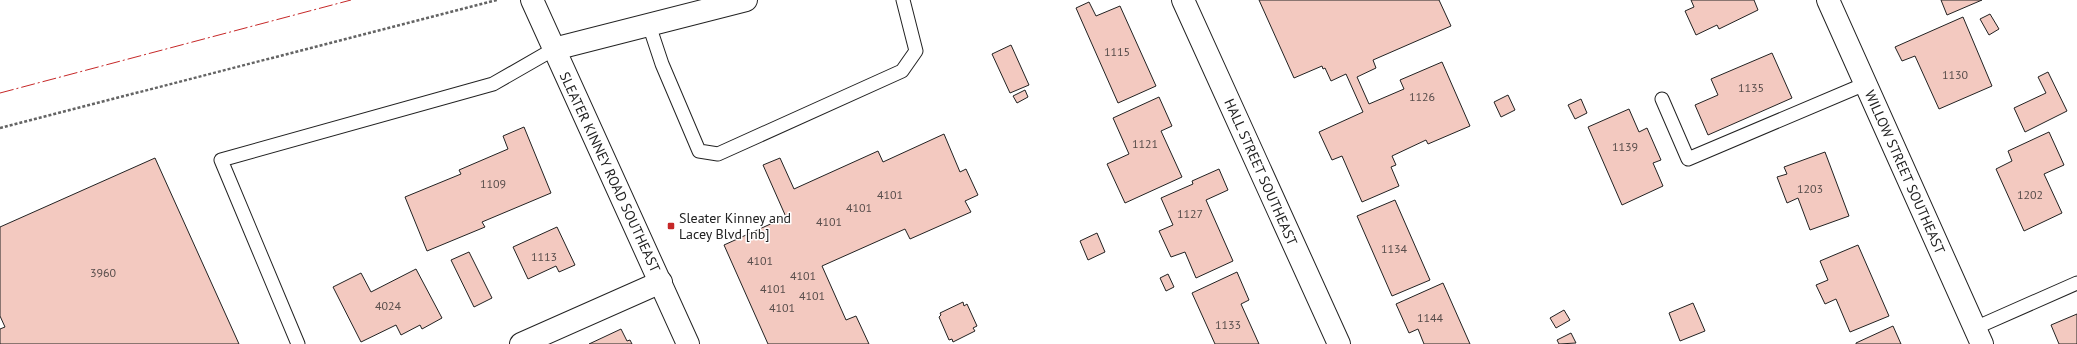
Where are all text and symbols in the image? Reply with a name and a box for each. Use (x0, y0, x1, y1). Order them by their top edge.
house number: 1115 (1104, 44, 1130, 59)
house number: 1130 (1942, 67, 1969, 82)
street label: SLEATER KINNEY ROAD SOUTHEAST (556, 69, 665, 275)
house number: 1135 (1738, 80, 1764, 95)
street label: WILLOW STREET SOUTHEAST (1861, 87, 1949, 257)
house number: 1126 (1409, 89, 1435, 104)
street label: HALL STREET SOUTHEAST (1220, 96, 1302, 248)
house number: 1121 (1132, 136, 1158, 151)
house number: 1139 (1612, 139, 1638, 154)
house number: 1109 (480, 176, 506, 191)
house number: 1203 (1797, 181, 1823, 196)
house number: 4101 (877, 187, 903, 202)
house number: 1202 (2017, 187, 2043, 202)
house number: 4101 (846, 200, 872, 215)
house number: 1127 (1177, 206, 1203, 221)
place label: Sleater Kinney and Lacey Blvd [nb] (679, 209, 791, 243)
house number: 4101 (816, 214, 842, 229)
marker: Sleater Kinney and Lacey Blvd [nb] (666, 221, 676, 231)
house number: 1134 (1381, 241, 1408, 256)
house number: 1113 (531, 249, 557, 264)
house number: 4101 (747, 253, 773, 268)
house number: 3960 (90, 265, 117, 280)
house number: 4101 (790, 268, 816, 283)
house number: 4101 (760, 281, 786, 296)
house number: 4101 (799, 288, 825, 303)
house number: 4024 (375, 298, 402, 313)
house number: 4101 (769, 300, 795, 315)
house number: 1144 (1417, 310, 1444, 325)
house number: 1133 (1215, 317, 1241, 332)

